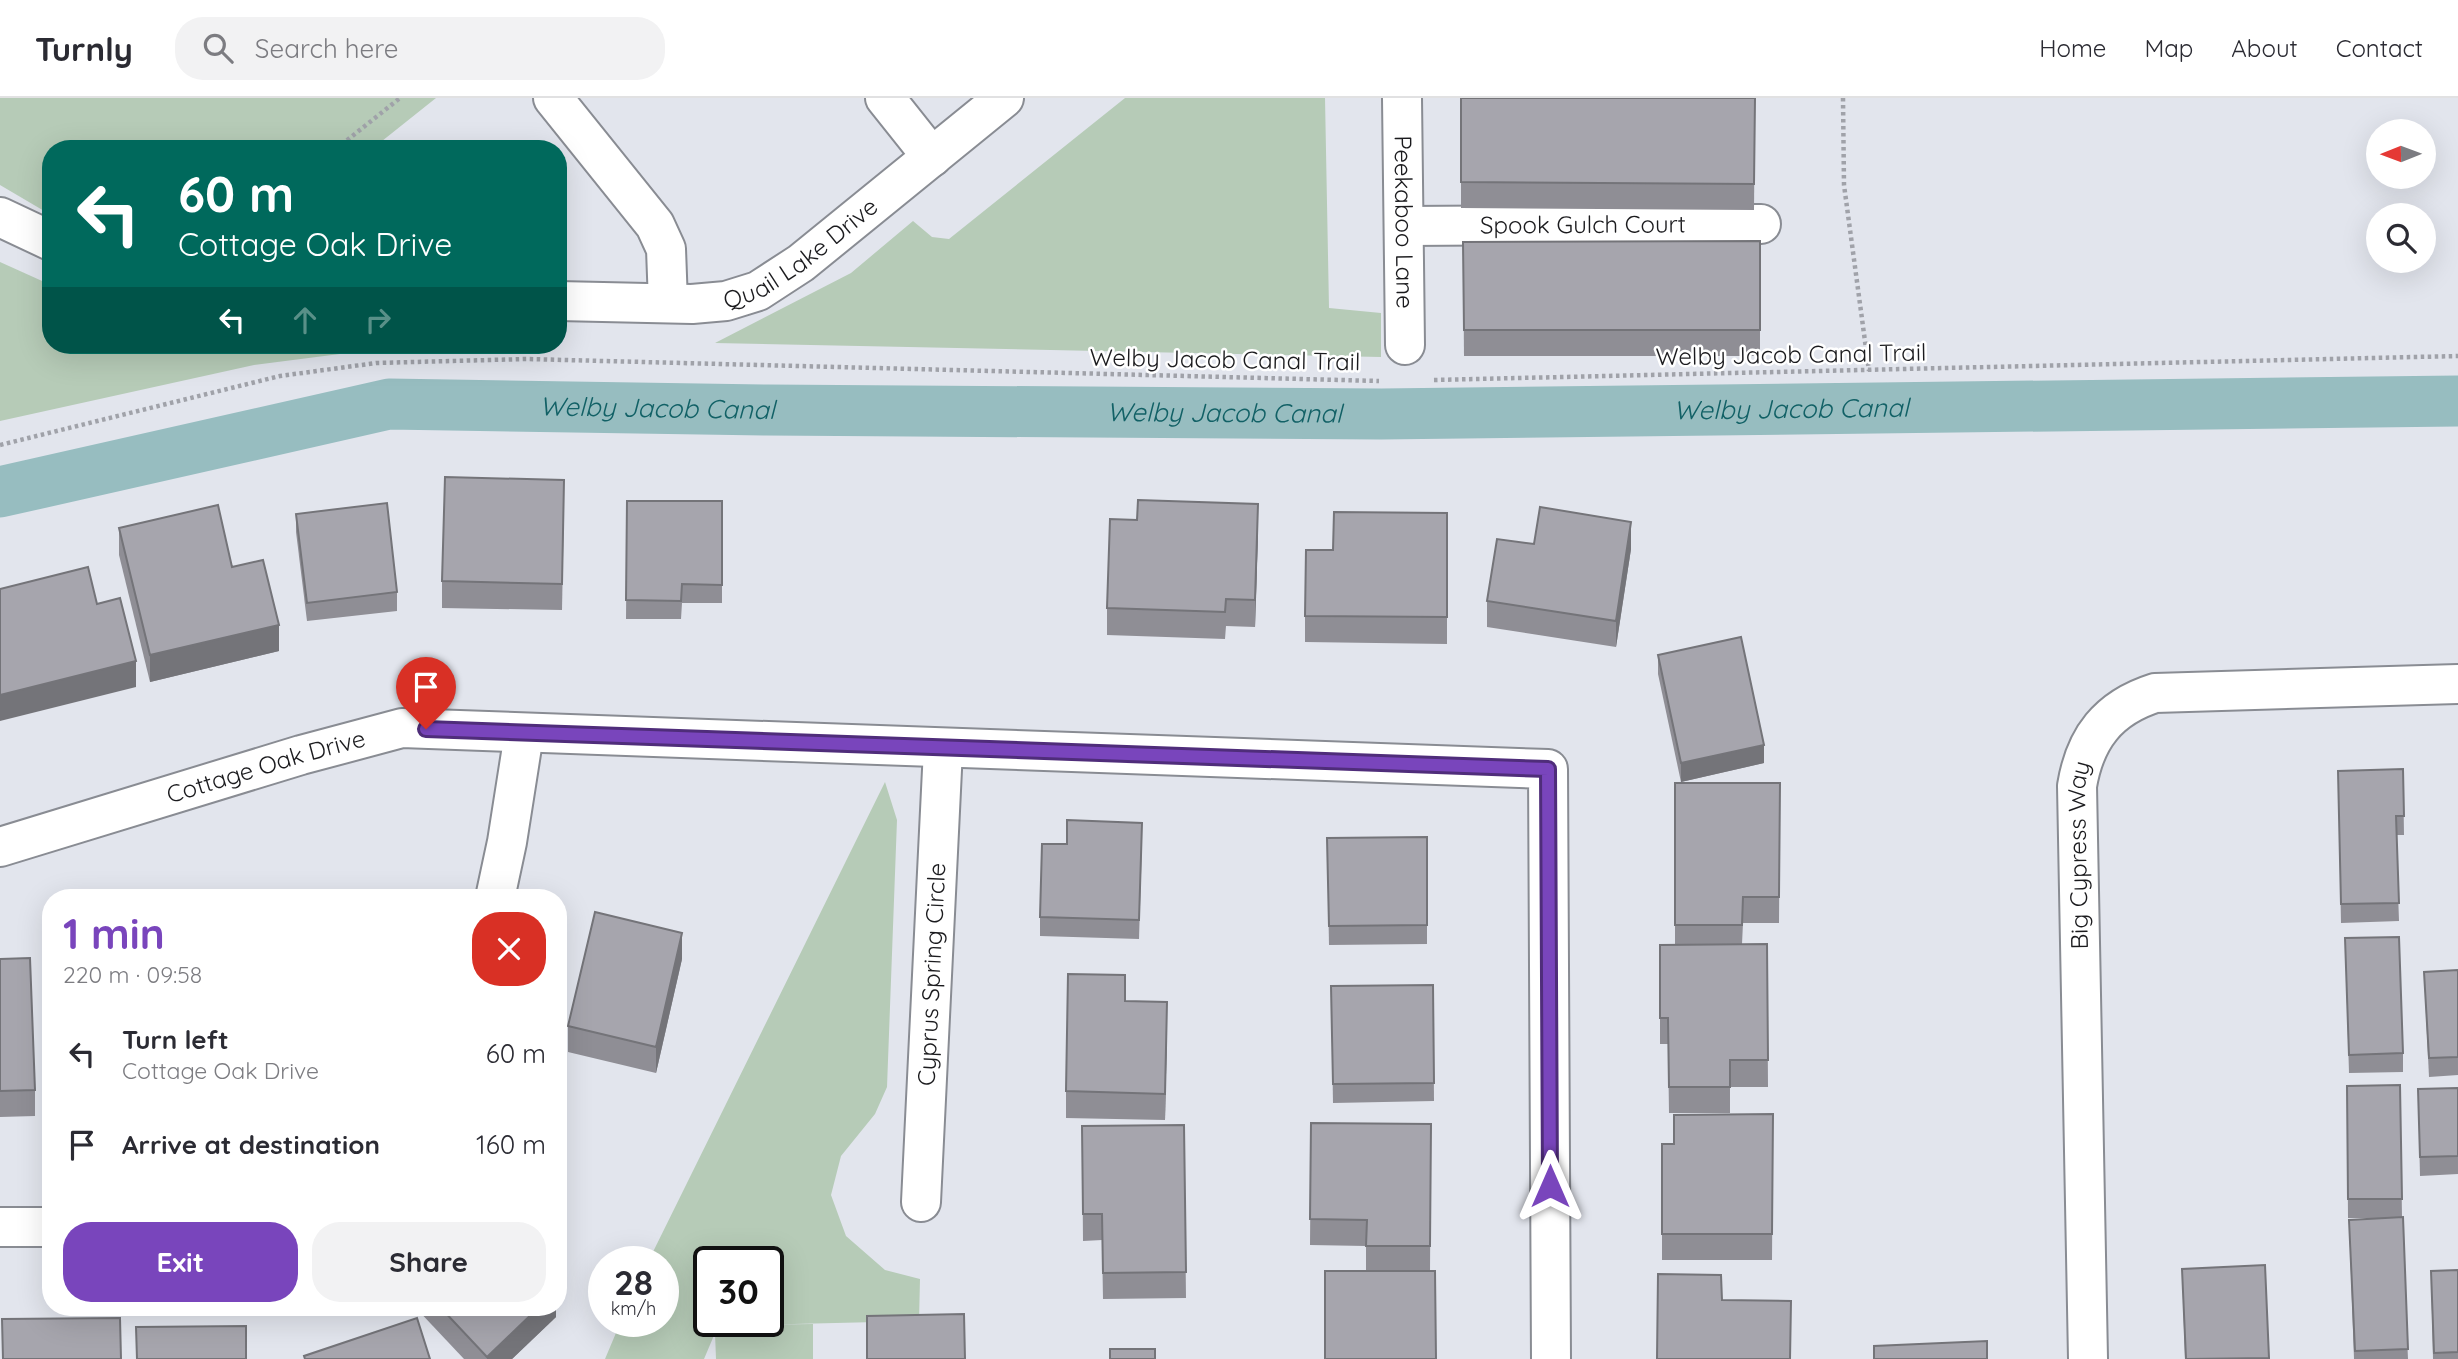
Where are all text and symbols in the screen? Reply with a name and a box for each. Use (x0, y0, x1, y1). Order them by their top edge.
search box (175, 17, 665, 80)
text: Turnly (35, 28, 133, 69)
icon: search (199, 29, 237, 67)
text: Search here (255, 32, 398, 65)
text: Home (2039, 33, 2106, 63)
text: Map (2144, 33, 2193, 63)
text: About (2231, 33, 2298, 63)
text: Contact (2336, 33, 2423, 63)
north arrow (2366, 119, 2436, 189)
map controls (2366, 119, 2436, 273)
street label: Peekaboo Lane (1388, 135, 1421, 309)
text: 60 m (178, 163, 294, 224)
icon: left (63, 168, 154, 259)
street label: Quail Lake Drive (719, 191, 883, 315)
button: search (2366, 203, 2436, 273)
street label: Spook Gulch Court (1480, 208, 1686, 240)
text: Cottage Oak Drive (178, 224, 452, 264)
icon: left (213, 301, 251, 339)
icon: ahead (286, 301, 324, 339)
icon: right (359, 301, 397, 339)
street label: Welby Jacob Canal Trail (1655, 337, 1927, 371)
street label: Welby Jacob Canal Trail (1089, 342, 1361, 376)
water label: Welby Jacob Canal (539, 389, 778, 426)
water label: Welby Jacob Canal (1673, 391, 1912, 426)
water label: Welby Jacob Canal (1106, 395, 1345, 430)
pin (396, 657, 456, 729)
icon: arrive (407, 668, 445, 706)
street label: Cottage Oak Drive (163, 722, 369, 809)
street label: Big Cypress Way (2061, 757, 2096, 950)
street label: Cyprus Spring Circle (911, 862, 951, 1086)
text: 1 min (63, 907, 165, 960)
button: close (472, 912, 546, 986)
text: 220 m · 09:58 (63, 960, 202, 989)
text: Turn left (122, 1023, 229, 1056)
icon: left (63, 1035, 101, 1073)
text: 60 m (486, 1037, 546, 1070)
text: Cottage Oak Drive (122, 1056, 319, 1085)
icon: arrive (63, 1126, 101, 1164)
text: Arrive at destination (122, 1128, 380, 1161)
text: 160 m (476, 1128, 546, 1161)
position arrow (1513, 1149, 1587, 1223)
button: Exit (63, 1222, 298, 1302)
button: Share (312, 1222, 546, 1302)
speed limit sign: 30 (693, 1246, 784, 1337)
text: 28 (614, 1260, 653, 1304)
text: km/h (611, 1297, 656, 1320)

